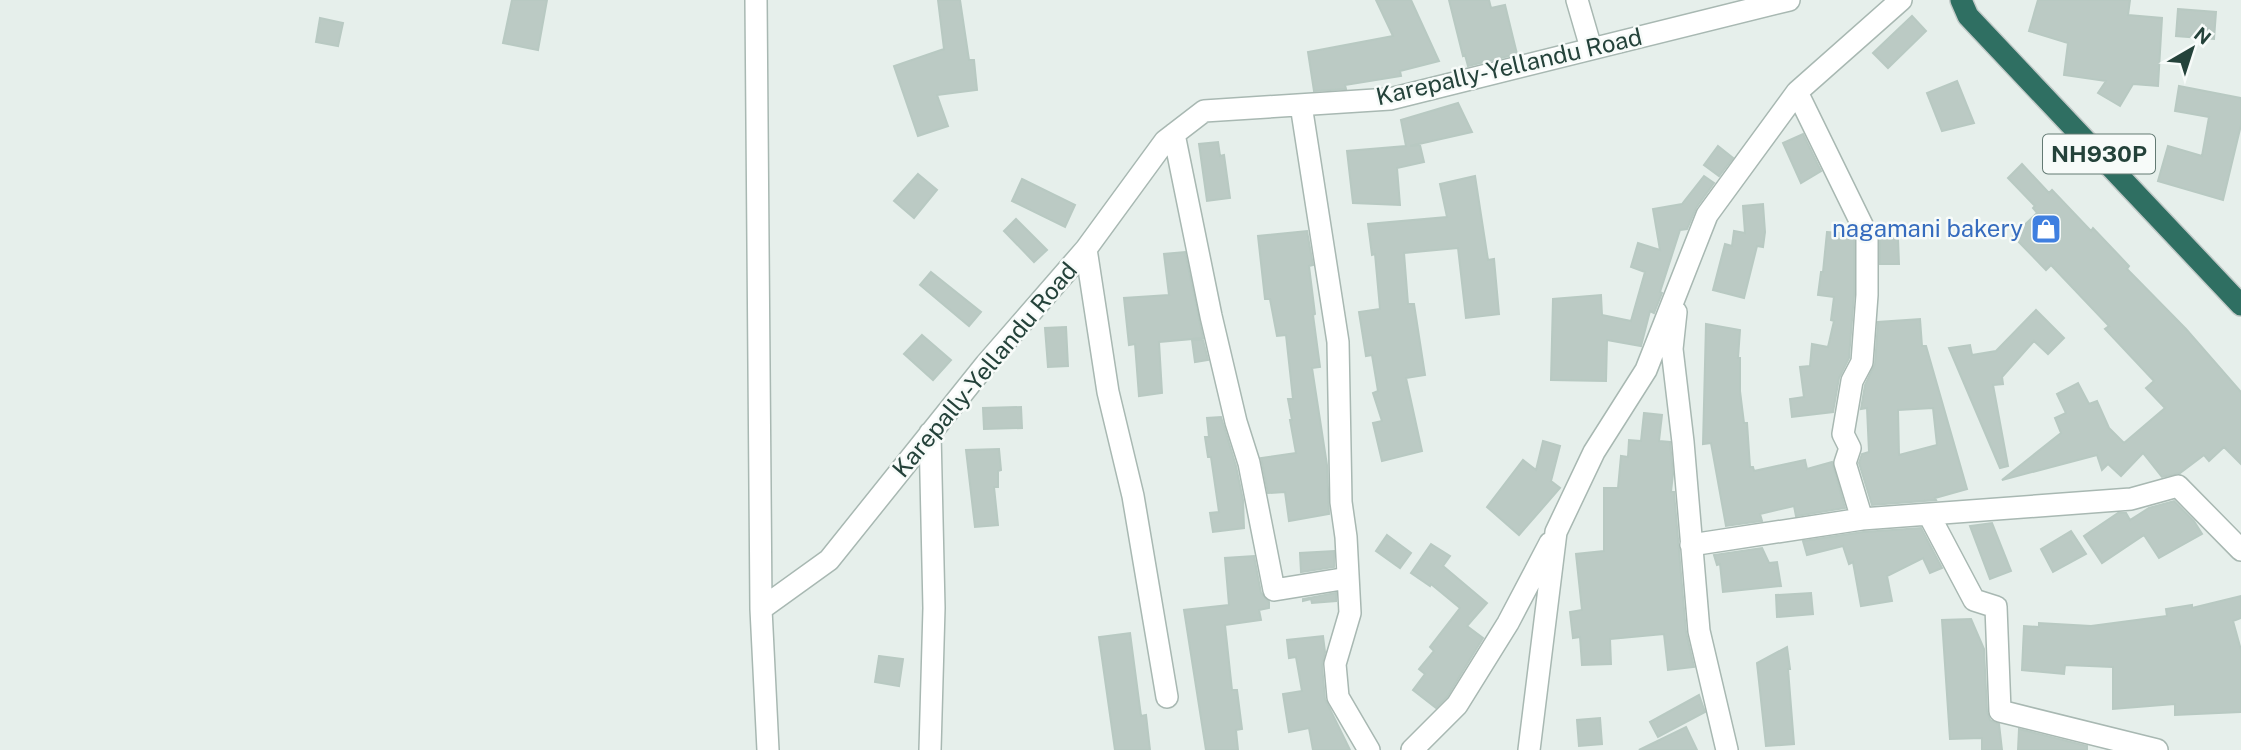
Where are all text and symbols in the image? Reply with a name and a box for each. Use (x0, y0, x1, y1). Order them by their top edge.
north arrow (2157, 14, 2227, 84)
street label: Karepally-Yellandu Road (1373, 22, 1644, 110)
text: N (2190, 23, 2215, 49)
road number: NH930P (2043, 134, 2155, 174)
shop icon: nagamani bakery (2029, 212, 2063, 246)
place label: nagamani bakery (1832, 214, 2023, 242)
street label: Karepally-Yellandu Road (886, 256, 1082, 483)

